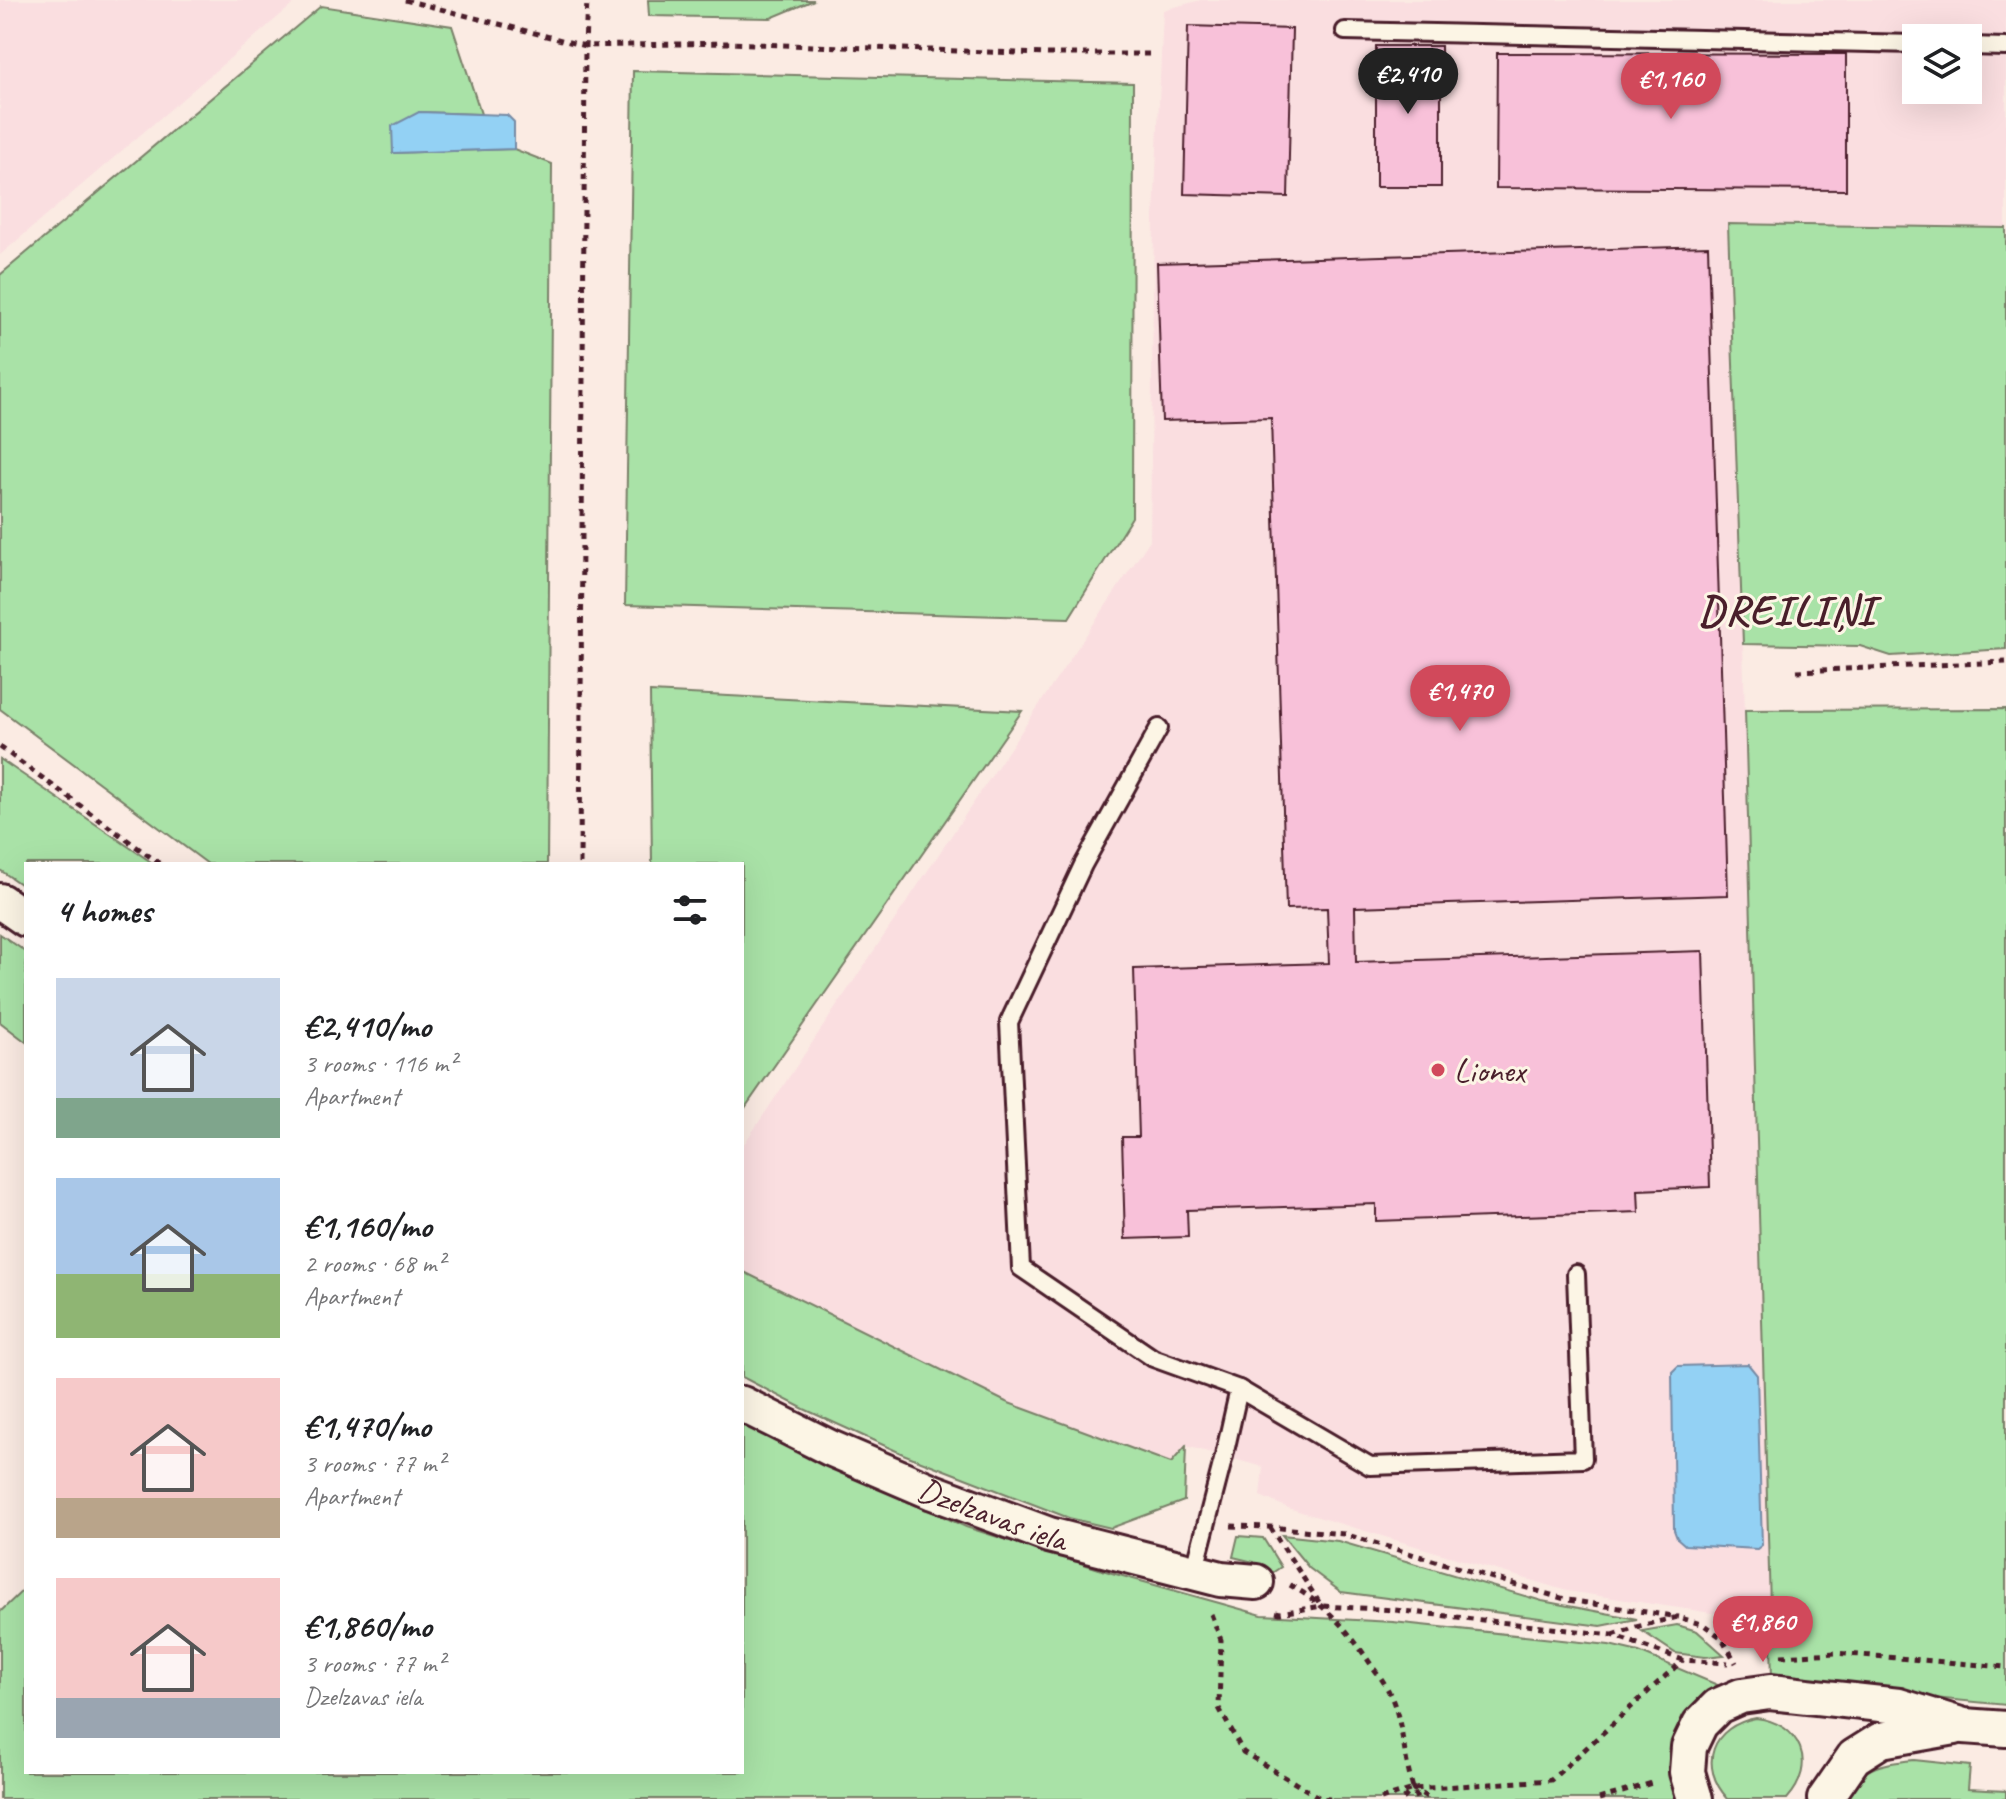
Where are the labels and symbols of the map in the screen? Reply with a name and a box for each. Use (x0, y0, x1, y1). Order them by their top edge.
pin: €2,410 (1343, 48, 1473, 116)
pin: €1,160 (1606, 53, 1736, 121)
district label: DREILIŅI (1698, 584, 1882, 637)
pin: €1,470 (1395, 665, 1525, 733)
place label: Lionex (1454, 1049, 1528, 1092)
marker: Lionex (1429, 1061, 1447, 1079)
street label: Dzelzavas iela (912, 1467, 1074, 1561)
pin: €1,860 (1698, 1596, 1828, 1664)

